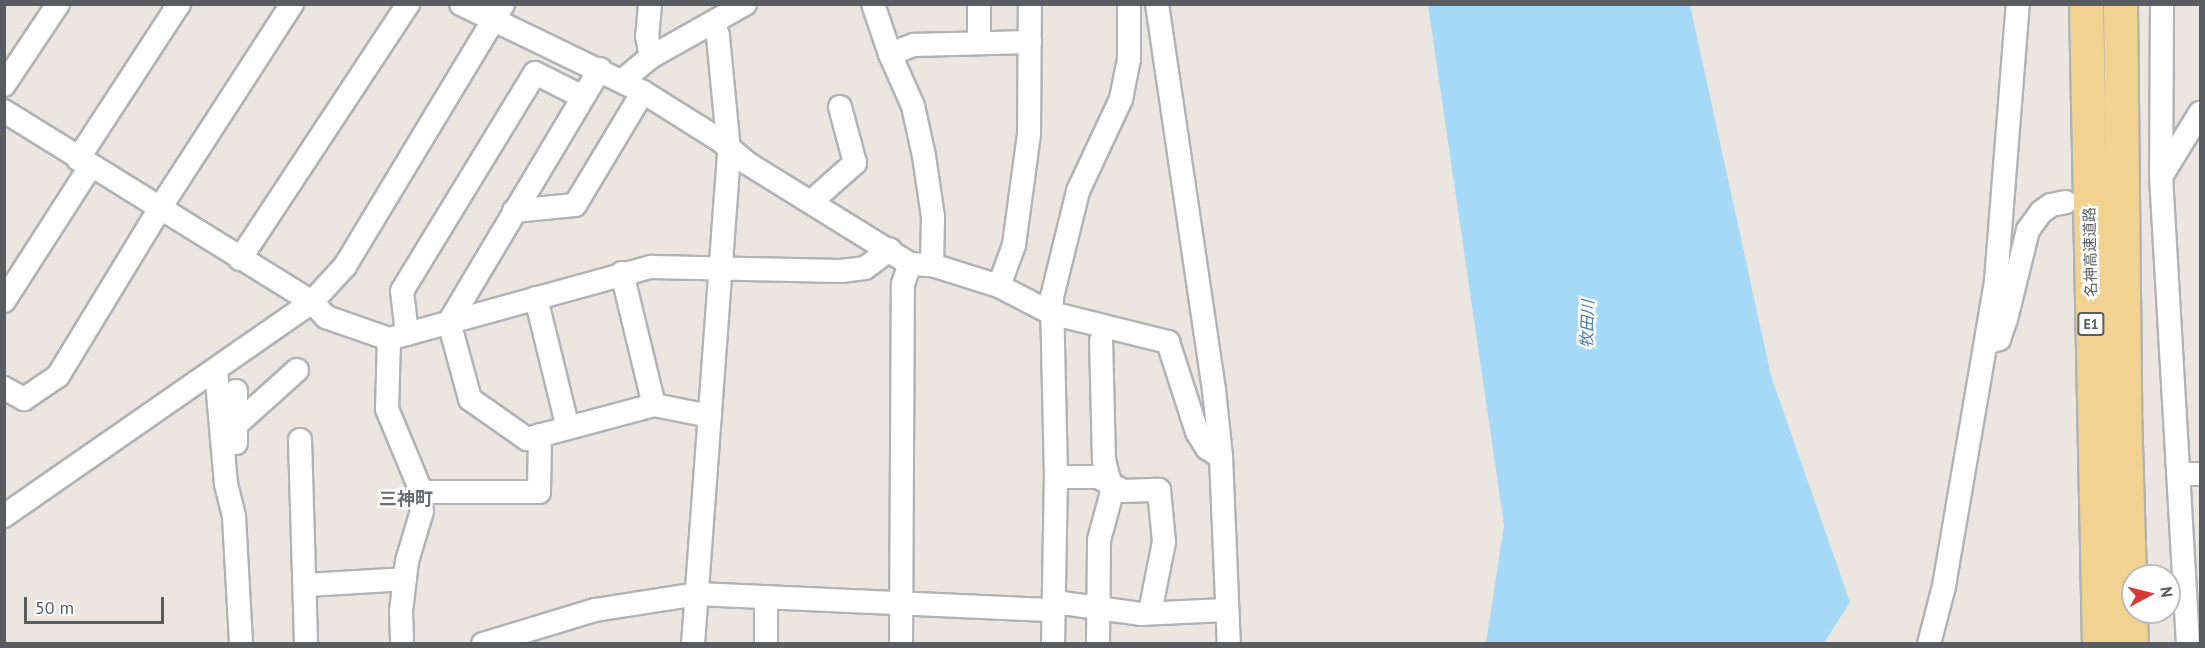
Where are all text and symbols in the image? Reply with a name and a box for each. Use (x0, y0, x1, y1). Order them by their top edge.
street label: 名神高速道路 (2080, 207, 2100, 297)
water label: 牧田川 (1577, 300, 1597, 348)
road number: E1 (2076, 313, 2106, 335)
district label: 三神町 (379, 488, 433, 510)
north arrow (2121, 564, 2181, 624)
scale bar (27, 585, 166, 623)
text: N (2156, 586, 2177, 598)
text: 50 m (35, 596, 74, 619)

